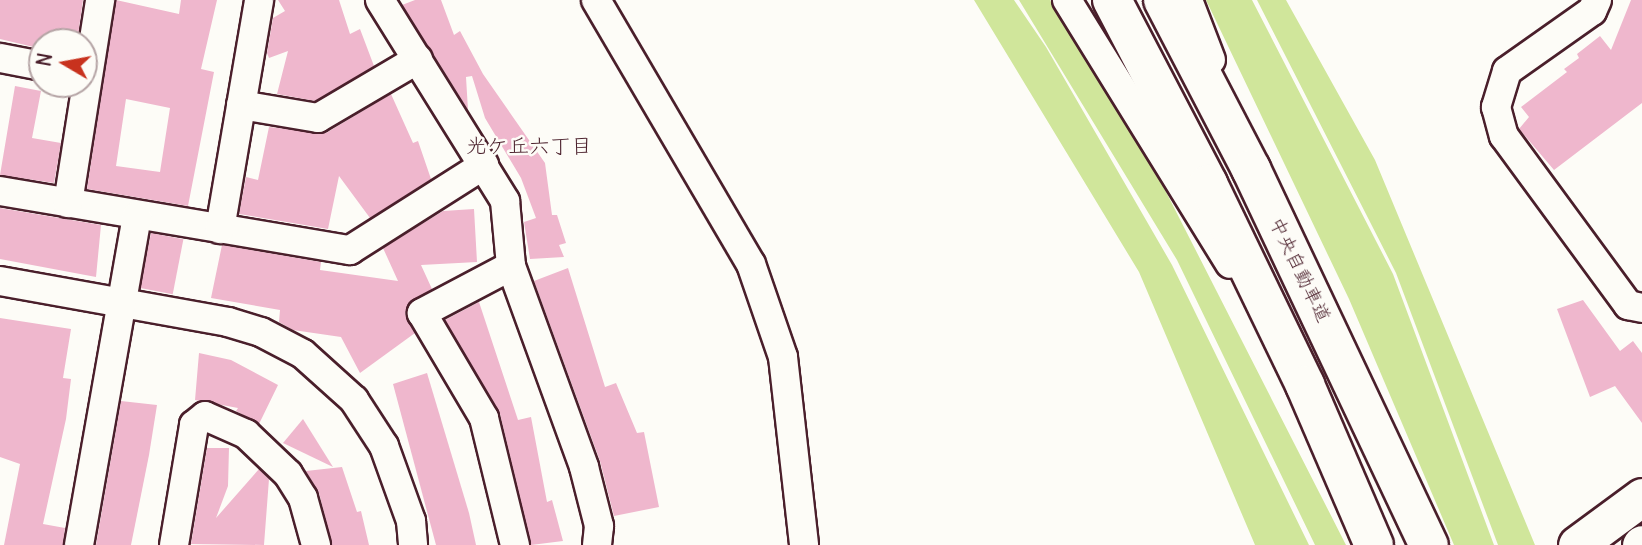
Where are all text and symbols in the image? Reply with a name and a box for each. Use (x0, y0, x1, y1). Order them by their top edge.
north arrow (28, 28, 98, 98)
text: N (31, 51, 57, 68)
district label: 光ケ丘六丁目 (466, 133, 592, 159)
street label: 中央自動車道 (1265, 214, 1335, 326)

